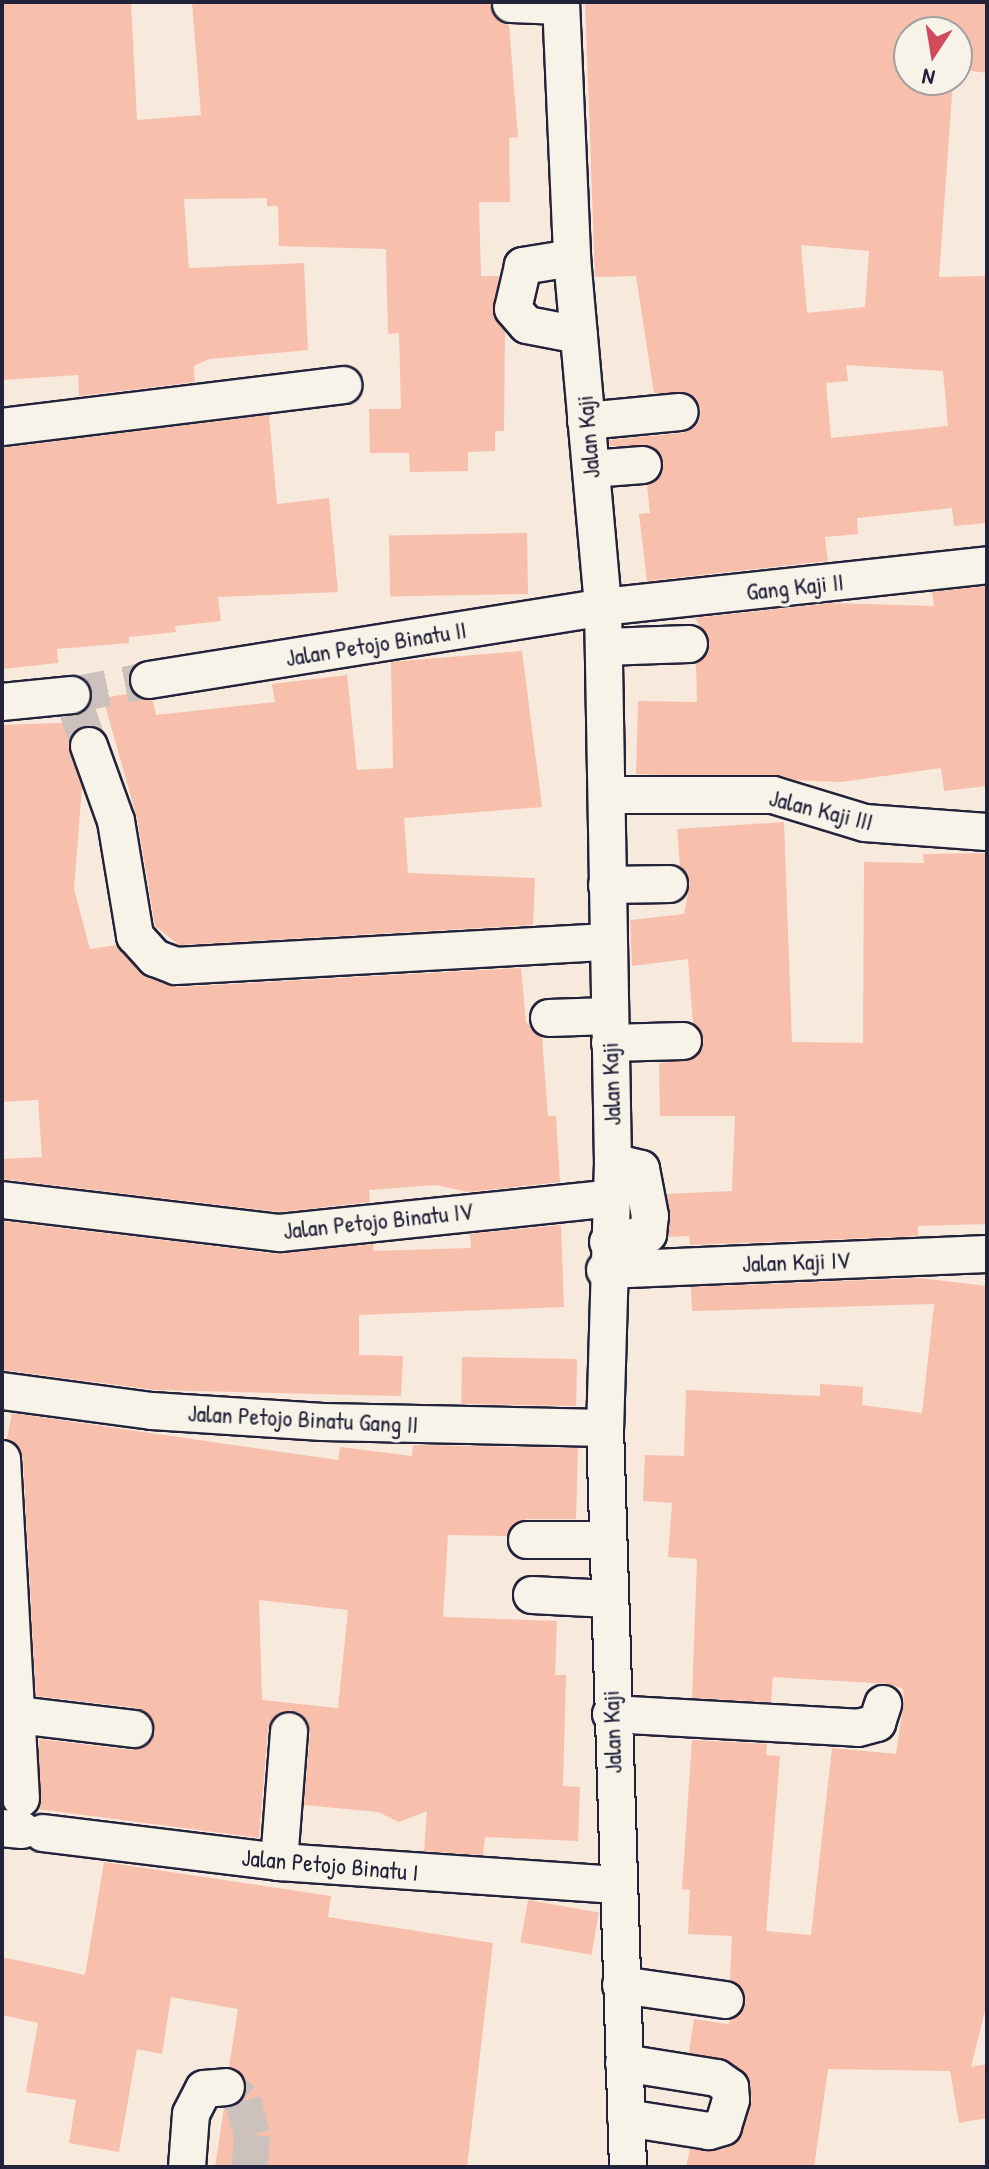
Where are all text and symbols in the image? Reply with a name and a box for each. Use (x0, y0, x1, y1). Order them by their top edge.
north arrow (893, 16, 973, 96)
text: N (920, 62, 937, 93)
street label: Jalan Kaji (570, 394, 606, 480)
street label: Gang Kaji II (745, 568, 845, 606)
street label: Jalan Petojo Binatu II (283, 615, 469, 673)
street label: Jalan Kaji III (766, 783, 876, 837)
street label: Jalan Kaji (595, 1042, 627, 1126)
street label: Jalan Petojo Binatu IV (282, 1197, 474, 1245)
street label: Jalan Kaji IV (741, 1246, 851, 1278)
street label: Jalan Petojo Binatu Gang II (187, 1399, 419, 1439)
street label: Jalan Kaji (596, 1690, 628, 1774)
street label: Jalan Petojo Binatu I (241, 1843, 419, 1887)

